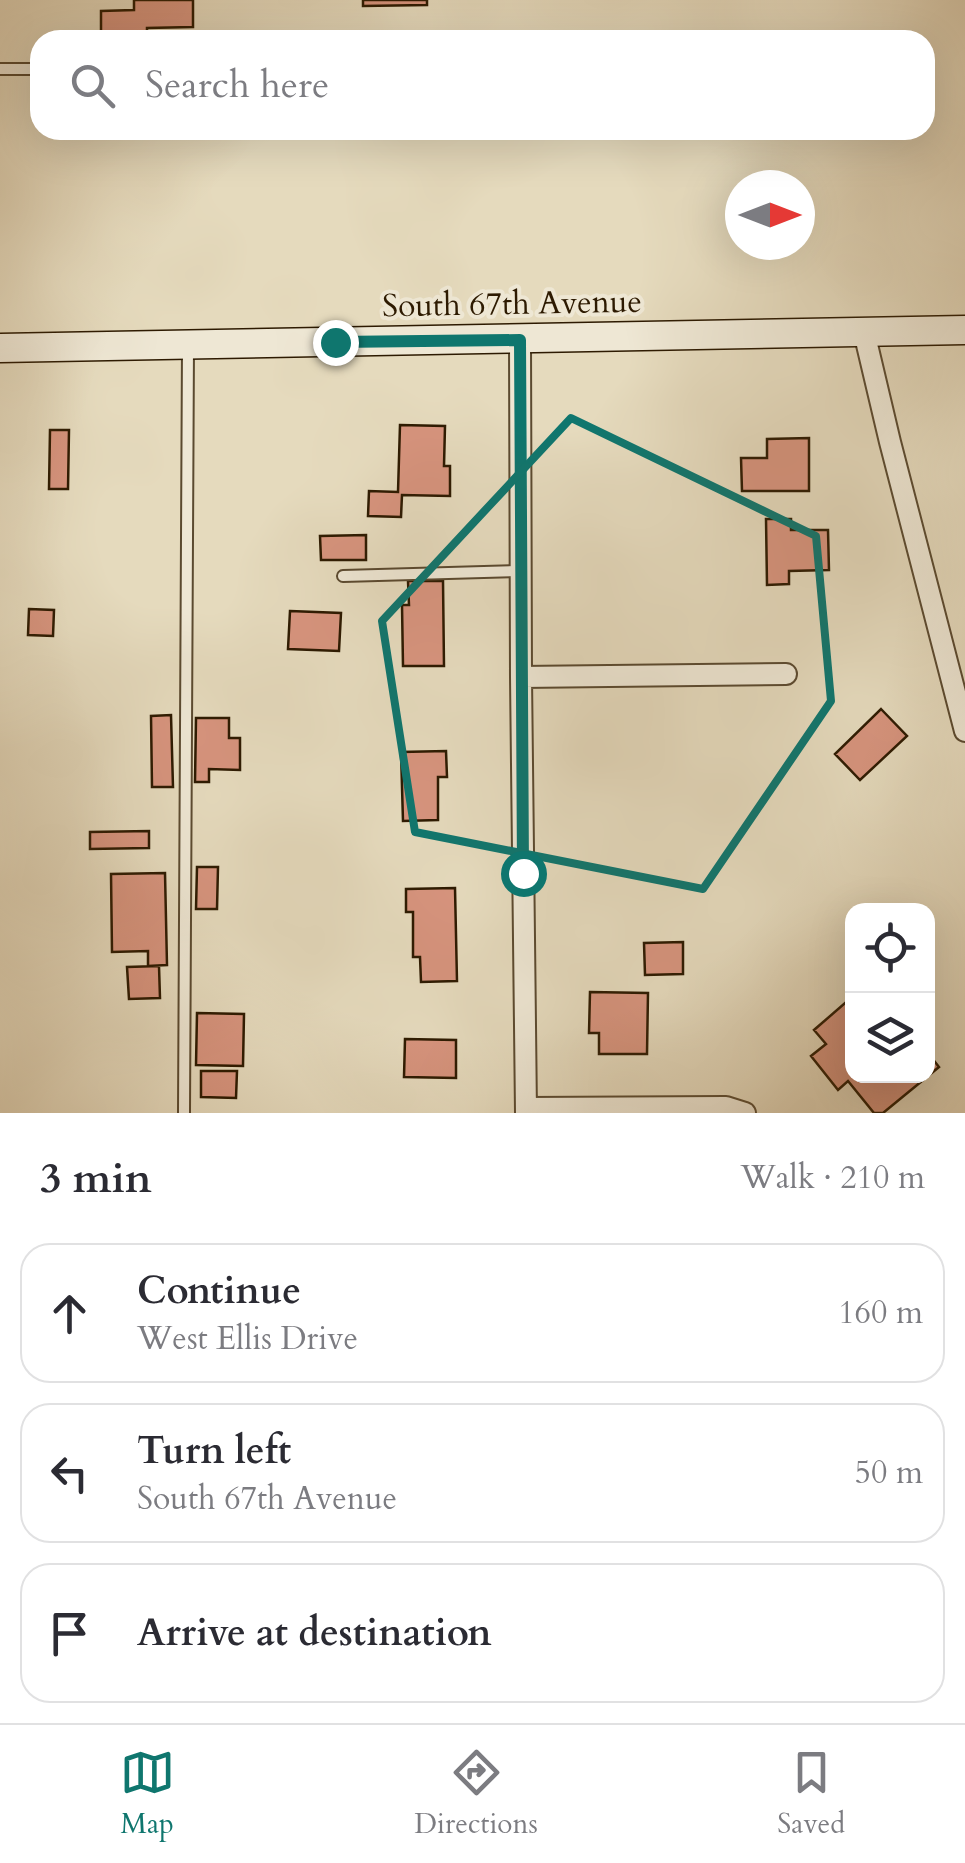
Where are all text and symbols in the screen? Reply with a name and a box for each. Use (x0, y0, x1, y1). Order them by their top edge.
search box (30, 30, 935, 140)
icon: search (65, 58, 120, 113)
text: Search here (145, 59, 329, 111)
north arrow (725, 170, 815, 260)
street label: South 67th Avenue (382, 280, 642, 328)
route end (313, 320, 359, 366)
route start (501, 851, 547, 897)
map controls (845, 903, 935, 1083)
button: locate (845, 903, 935, 993)
button: layers (845, 993, 935, 1083)
text: 3 min (40, 1150, 152, 1207)
text: Walk · 210 m (740, 1156, 925, 1200)
text: Continue (137, 1265, 301, 1317)
icon: ahead (42, 1286, 97, 1341)
text: 160 m (838, 1291, 923, 1335)
text: West Ellis Drive (137, 1317, 358, 1361)
text: Turn left (137, 1425, 291, 1477)
icon: left (42, 1446, 97, 1501)
text: 50 m (855, 1451, 923, 1495)
text: South 67th Avenue (137, 1477, 397, 1521)
icon: arrive (42, 1606, 97, 1661)
text: Arrive at destination (137, 1607, 492, 1659)
tab: Map (120, 1745, 175, 1843)
tab: Directions (414, 1745, 538, 1843)
tab: Saved (777, 1745, 845, 1843)

